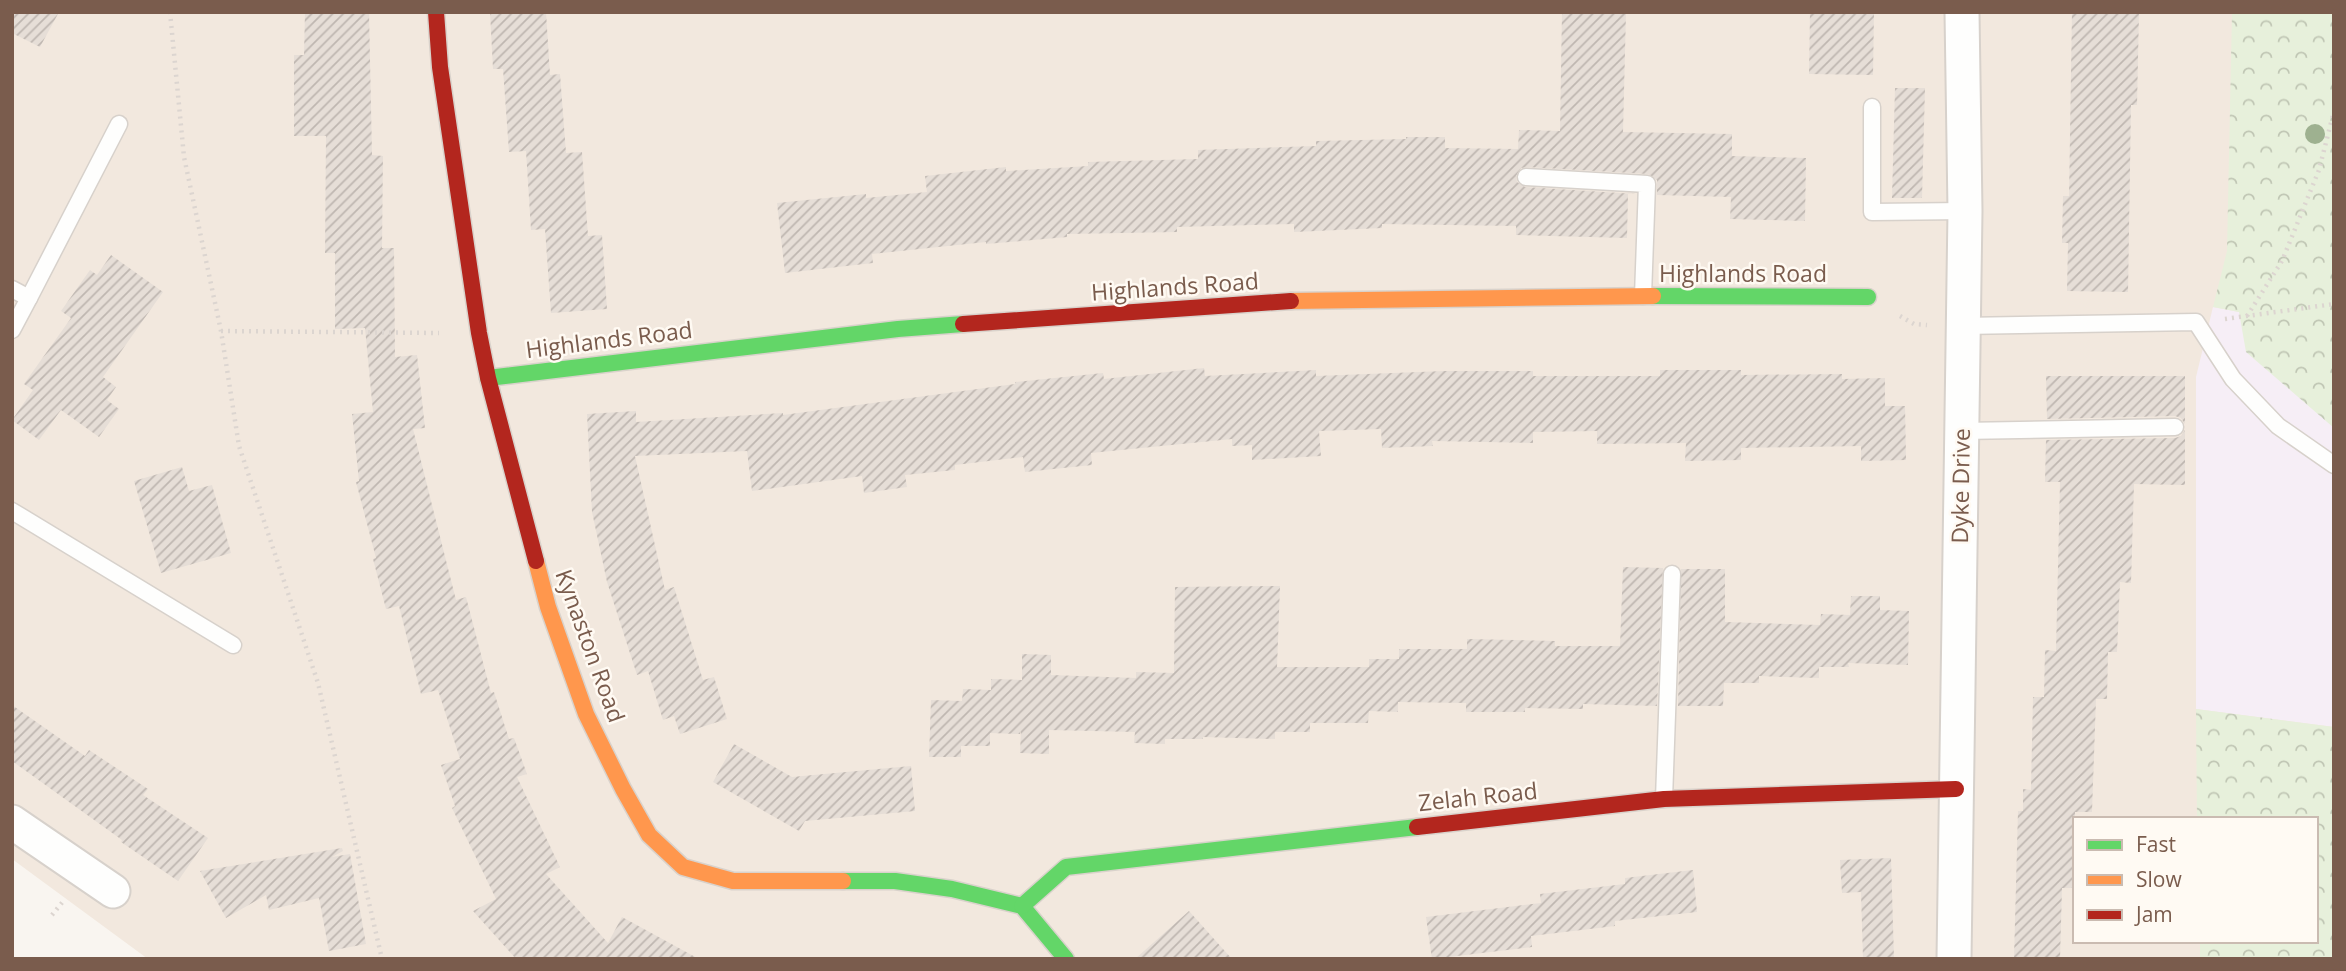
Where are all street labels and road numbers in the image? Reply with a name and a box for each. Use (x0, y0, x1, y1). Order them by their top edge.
street label: Highlands Road (1659, 257, 1827, 289)
street label: Highlands Road (1090, 264, 1260, 308)
street label: Highlands Road (524, 313, 694, 365)
street label: Dyke Drive (1943, 428, 1977, 544)
street label: Kynaston Road (548, 565, 633, 727)
street label: Zelah Road (1417, 774, 1539, 818)

